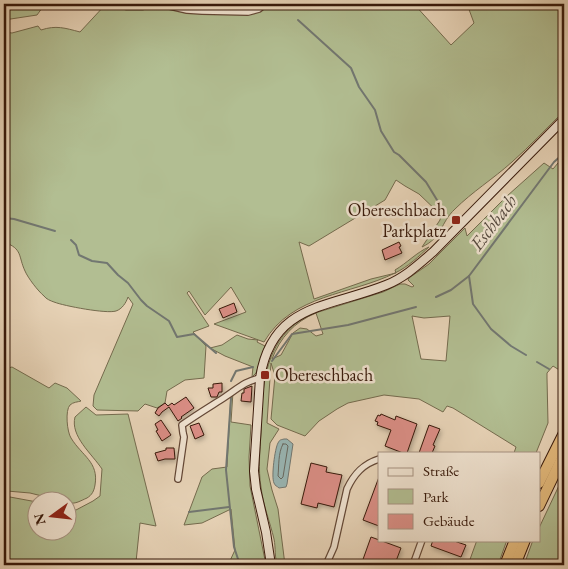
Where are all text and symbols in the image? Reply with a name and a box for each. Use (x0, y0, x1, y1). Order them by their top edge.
water label: Eschbach (464, 189, 522, 256)
place label: Obereschbach Parkplatz (348, 198, 446, 242)
marker: Obereschbach Parkplatz (450, 214, 462, 226)
place label: Obereschbach (275, 363, 373, 386)
marker: Obereschbach (259, 369, 271, 381)
legend (378, 452, 540, 542)
text: Straße (423, 461, 459, 480)
text: Park (423, 487, 450, 506)
north arrow (28, 492, 78, 542)
text: N (29, 511, 50, 527)
text: Gebäude (423, 511, 475, 530)

